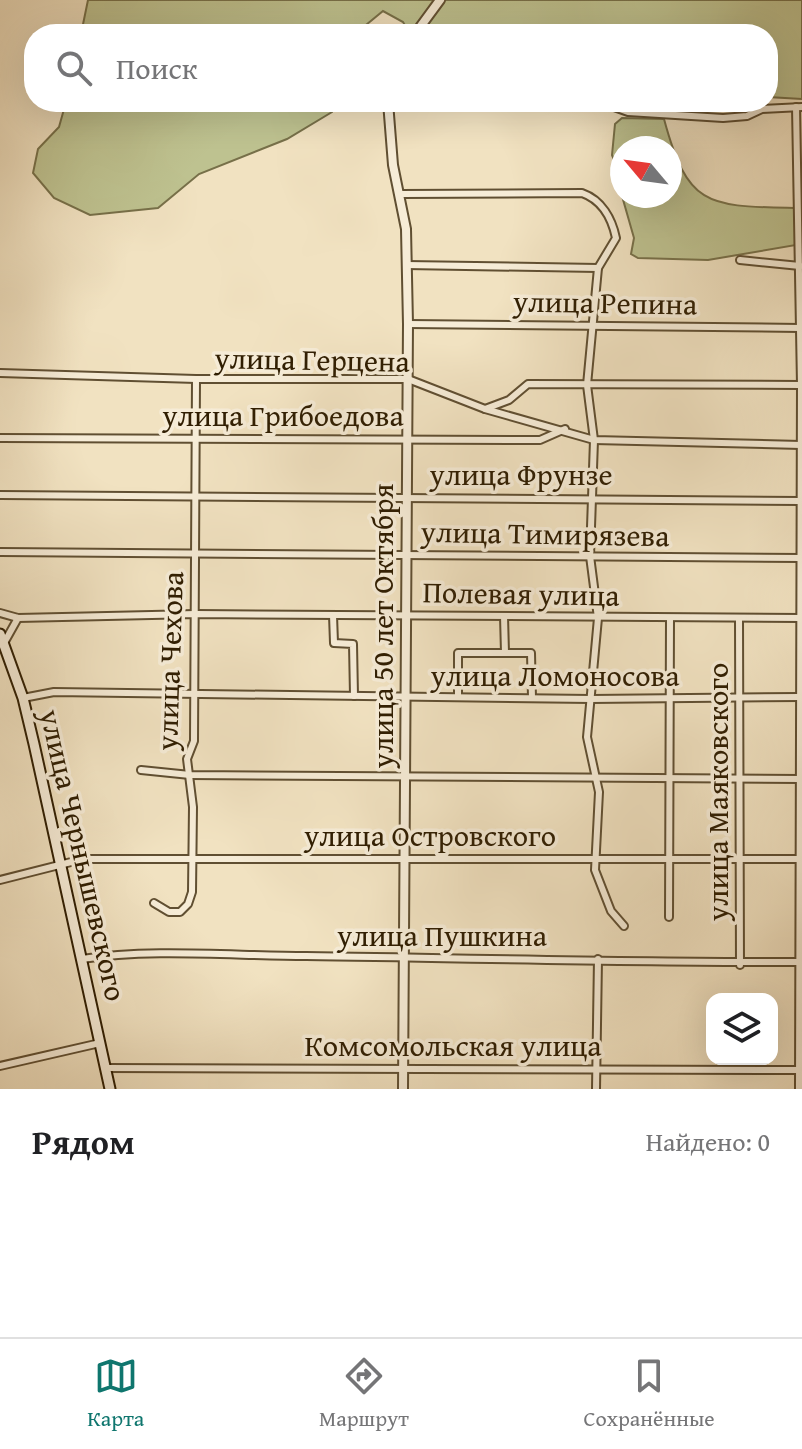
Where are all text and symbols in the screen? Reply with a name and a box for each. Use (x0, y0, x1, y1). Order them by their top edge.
search box (24, 24, 778, 112)
icon: search (52, 46, 96, 90)
text: Поиск (116, 46, 198, 90)
north arrow (610, 136, 682, 208)
street label: улица Репина (512, 278, 698, 326)
street label: улица Герцена (213, 335, 411, 383)
street label: улица Грибоедова (161, 393, 404, 437)
street label: улица Фрунзе (428, 452, 613, 496)
street label: улица 50 лет Октября (360, 483, 404, 770)
street label: улица Тимирязева (419, 509, 671, 557)
street label: Полевая улица (422, 569, 621, 617)
street label: улица Чехова (144, 570, 194, 752)
street label: улица Ломоносова (430, 653, 680, 697)
street label: улица Маяковского (695, 663, 739, 922)
street label: улица Чернышевского (29, 704, 139, 1005)
street label: улица Островского (303, 813, 556, 857)
street label: улица Пушкина (336, 913, 548, 957)
map controls (706, 993, 778, 1065)
button: layers (706, 993, 778, 1065)
street label: Комсомольская улица (304, 1023, 602, 1067)
text: Рядом (32, 1117, 135, 1166)
text: Найдено: 0 (646, 1122, 770, 1161)
tab: Карта (87, 1354, 144, 1434)
tab: Маршрут (319, 1354, 409, 1434)
tab: Сохранённые (584, 1354, 715, 1434)

